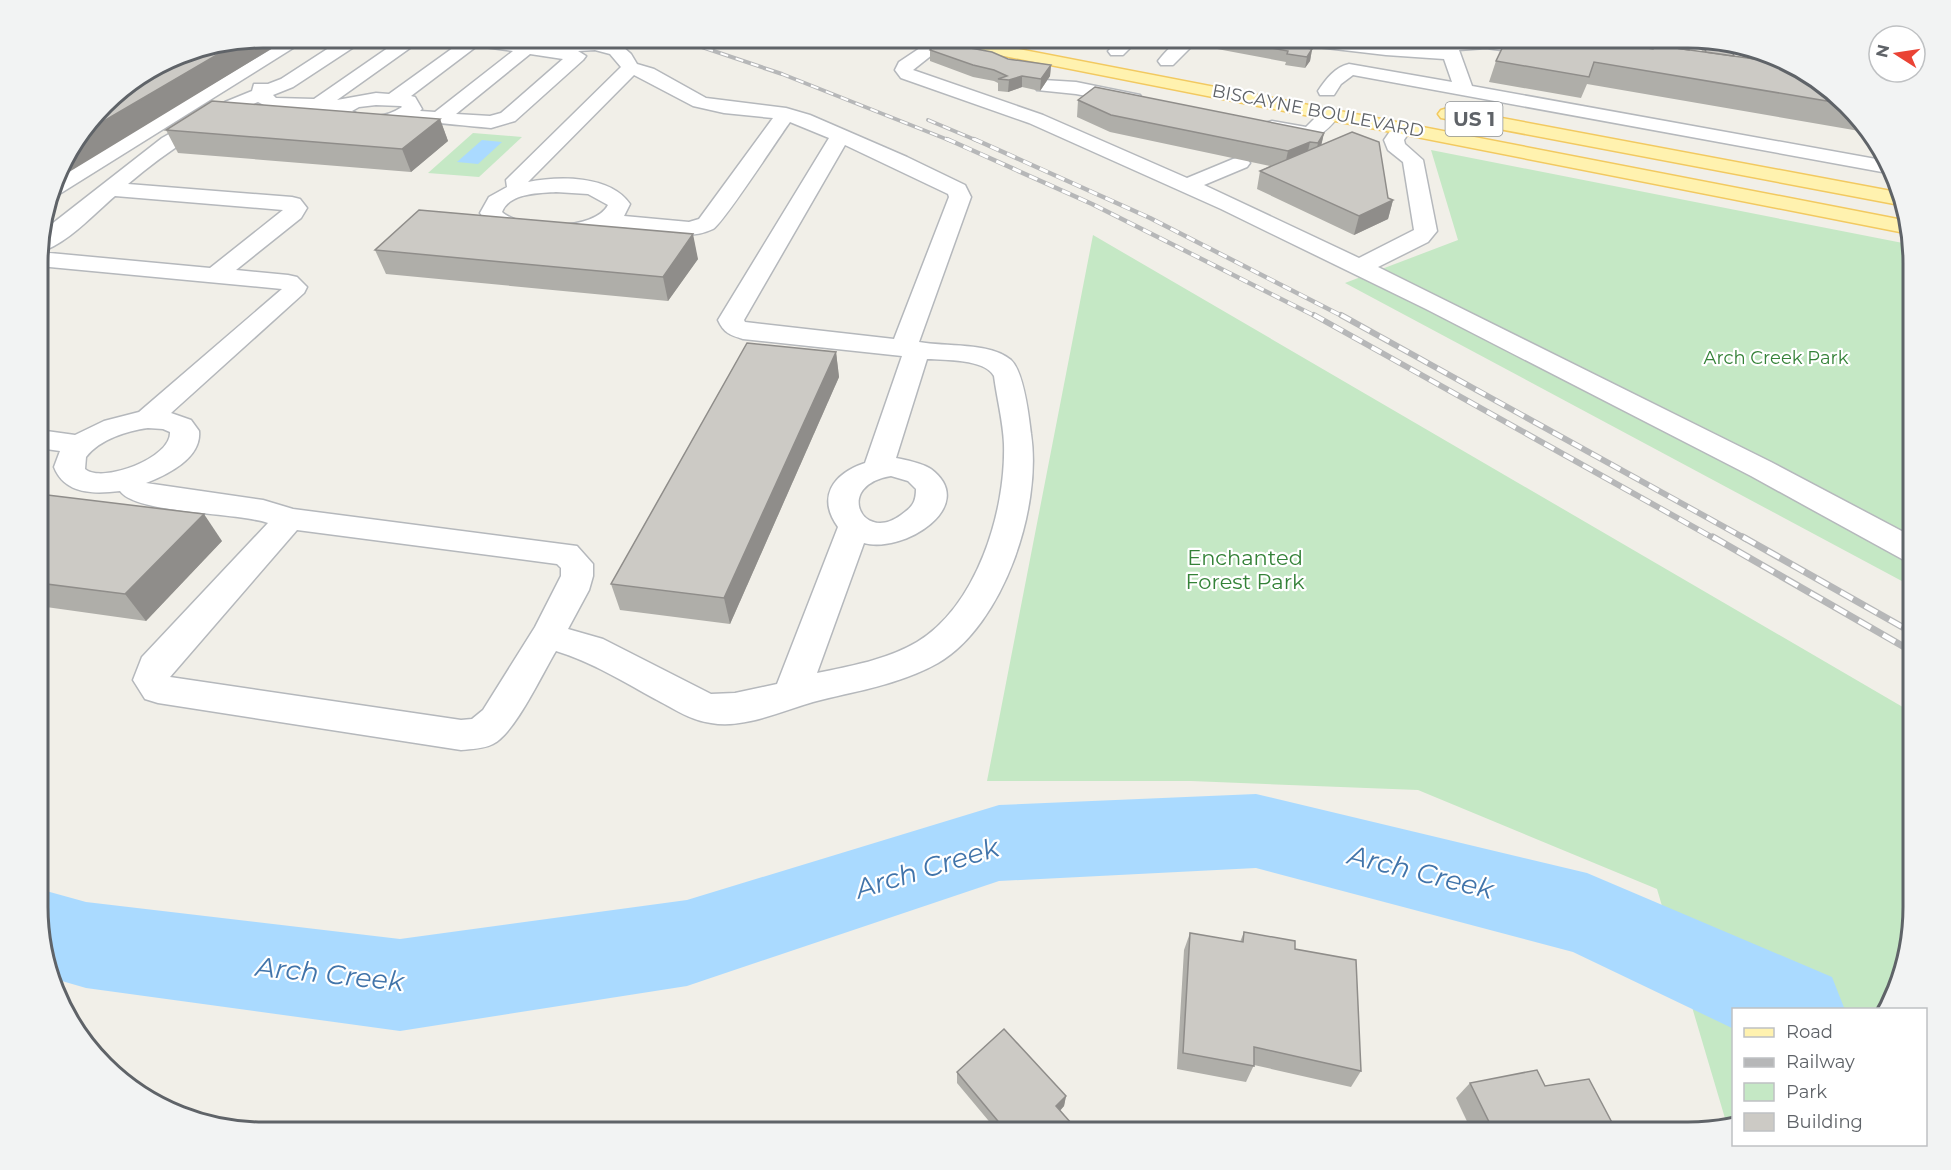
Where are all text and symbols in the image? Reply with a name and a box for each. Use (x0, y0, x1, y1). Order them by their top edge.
north arrow (1867, 24, 1927, 84)
text: N (1872, 43, 1893, 59)
street label: BISCAYNE BOULEVARD (1210, 80, 1426, 142)
road number: US 1 (1446, 102, 1502, 136)
park label: Arch Creek Park (1704, 347, 1849, 369)
park label: Enchanted Forest Park (1185, 545, 1305, 594)
water label: Arch Creek (849, 830, 1004, 906)
water label: Arch Creek (1343, 838, 1498, 906)
water label: Arch Creek (252, 950, 407, 998)
legend (1732, 1008, 1927, 1146)
text: Road (1786, 1021, 1833, 1043)
text: Railway (1786, 1051, 1855, 1073)
text: Park (1786, 1081, 1827, 1103)
text: Building (1786, 1111, 1863, 1133)

